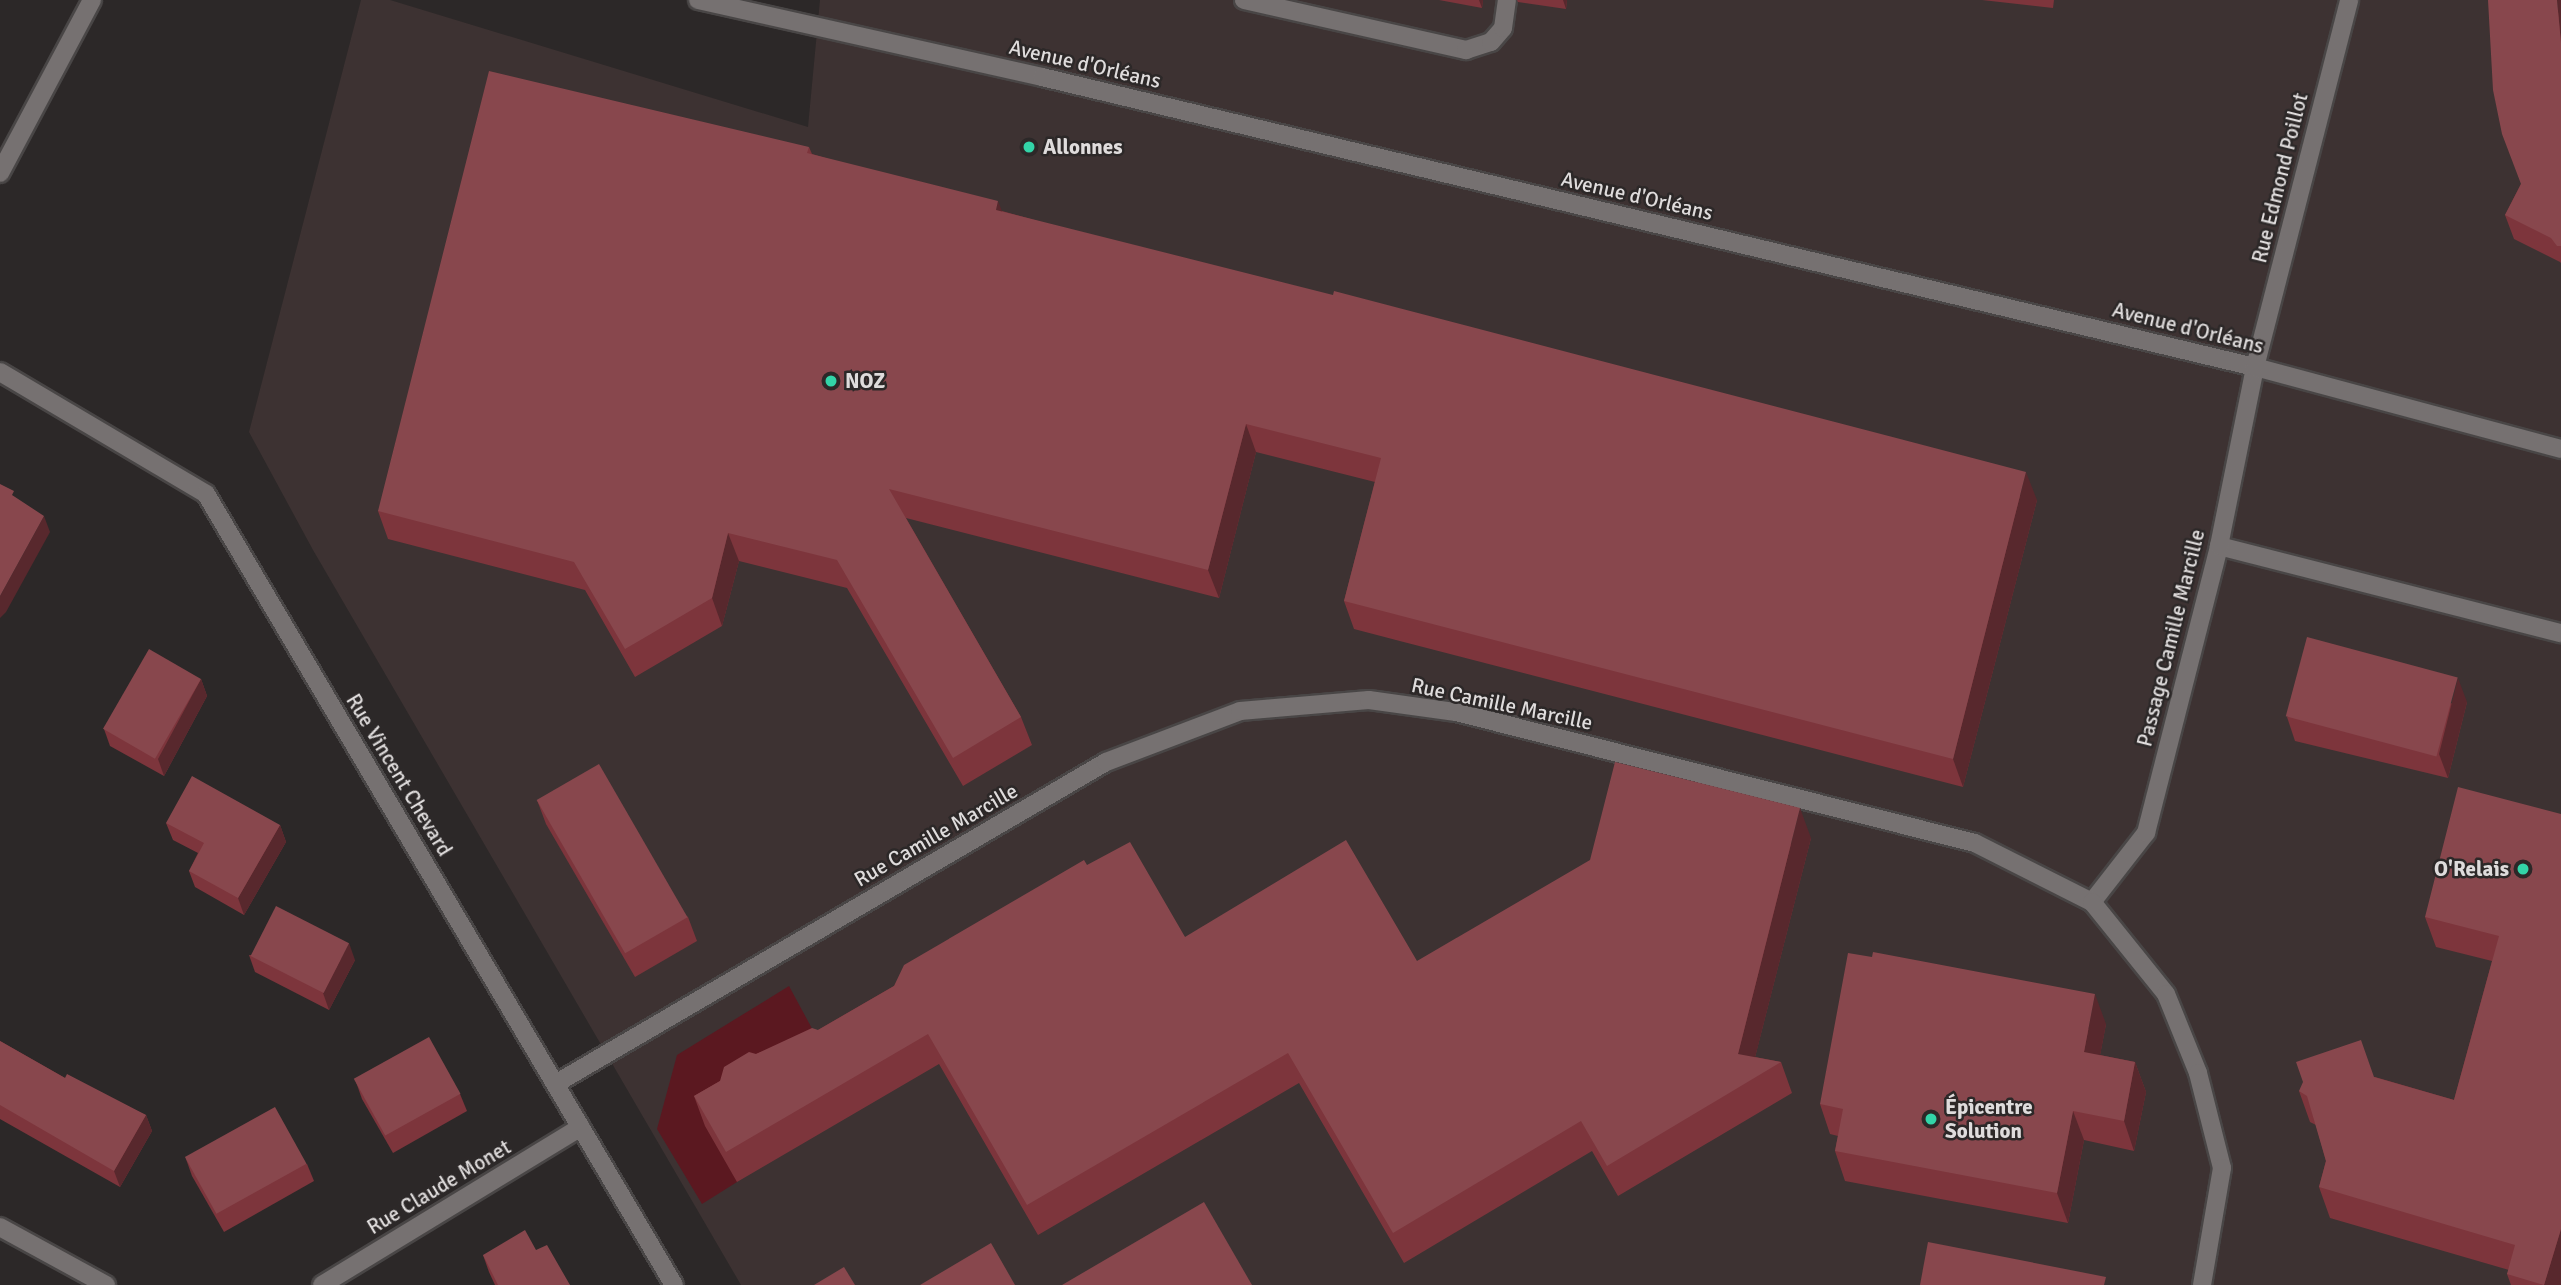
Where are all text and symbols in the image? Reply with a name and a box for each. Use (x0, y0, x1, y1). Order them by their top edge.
street label: Avenue d'Orléans (1007, 34, 1163, 94)
street label: Rue Edmond Poillot (2247, 90, 2313, 266)
place label: Allonnes (1043, 134, 1123, 160)
marker: Allonnes (1021, 139, 1037, 155)
street label: Avenue d'Orléans (1559, 166, 1715, 226)
street label: Avenue d'Orléans (2110, 297, 2266, 359)
place label: NOZ (845, 368, 885, 394)
marker: NOZ (823, 373, 839, 389)
street label: Passage Camille Marcille (2132, 527, 2210, 749)
street label: Rue Camille Marcille (1409, 672, 1595, 736)
street label: Rue Vincent Chevard (341, 689, 457, 861)
street label: Rue Camille Marcille (850, 778, 1022, 892)
place label: O'Relais (2434, 856, 2509, 882)
marker: O'Relais (2515, 861, 2531, 877)
place label: Épicentre Solution (1945, 1094, 2033, 1144)
marker: Épicentre Solution (1923, 1111, 1939, 1127)
street label: Rue Claude Monet (363, 1134, 515, 1240)

